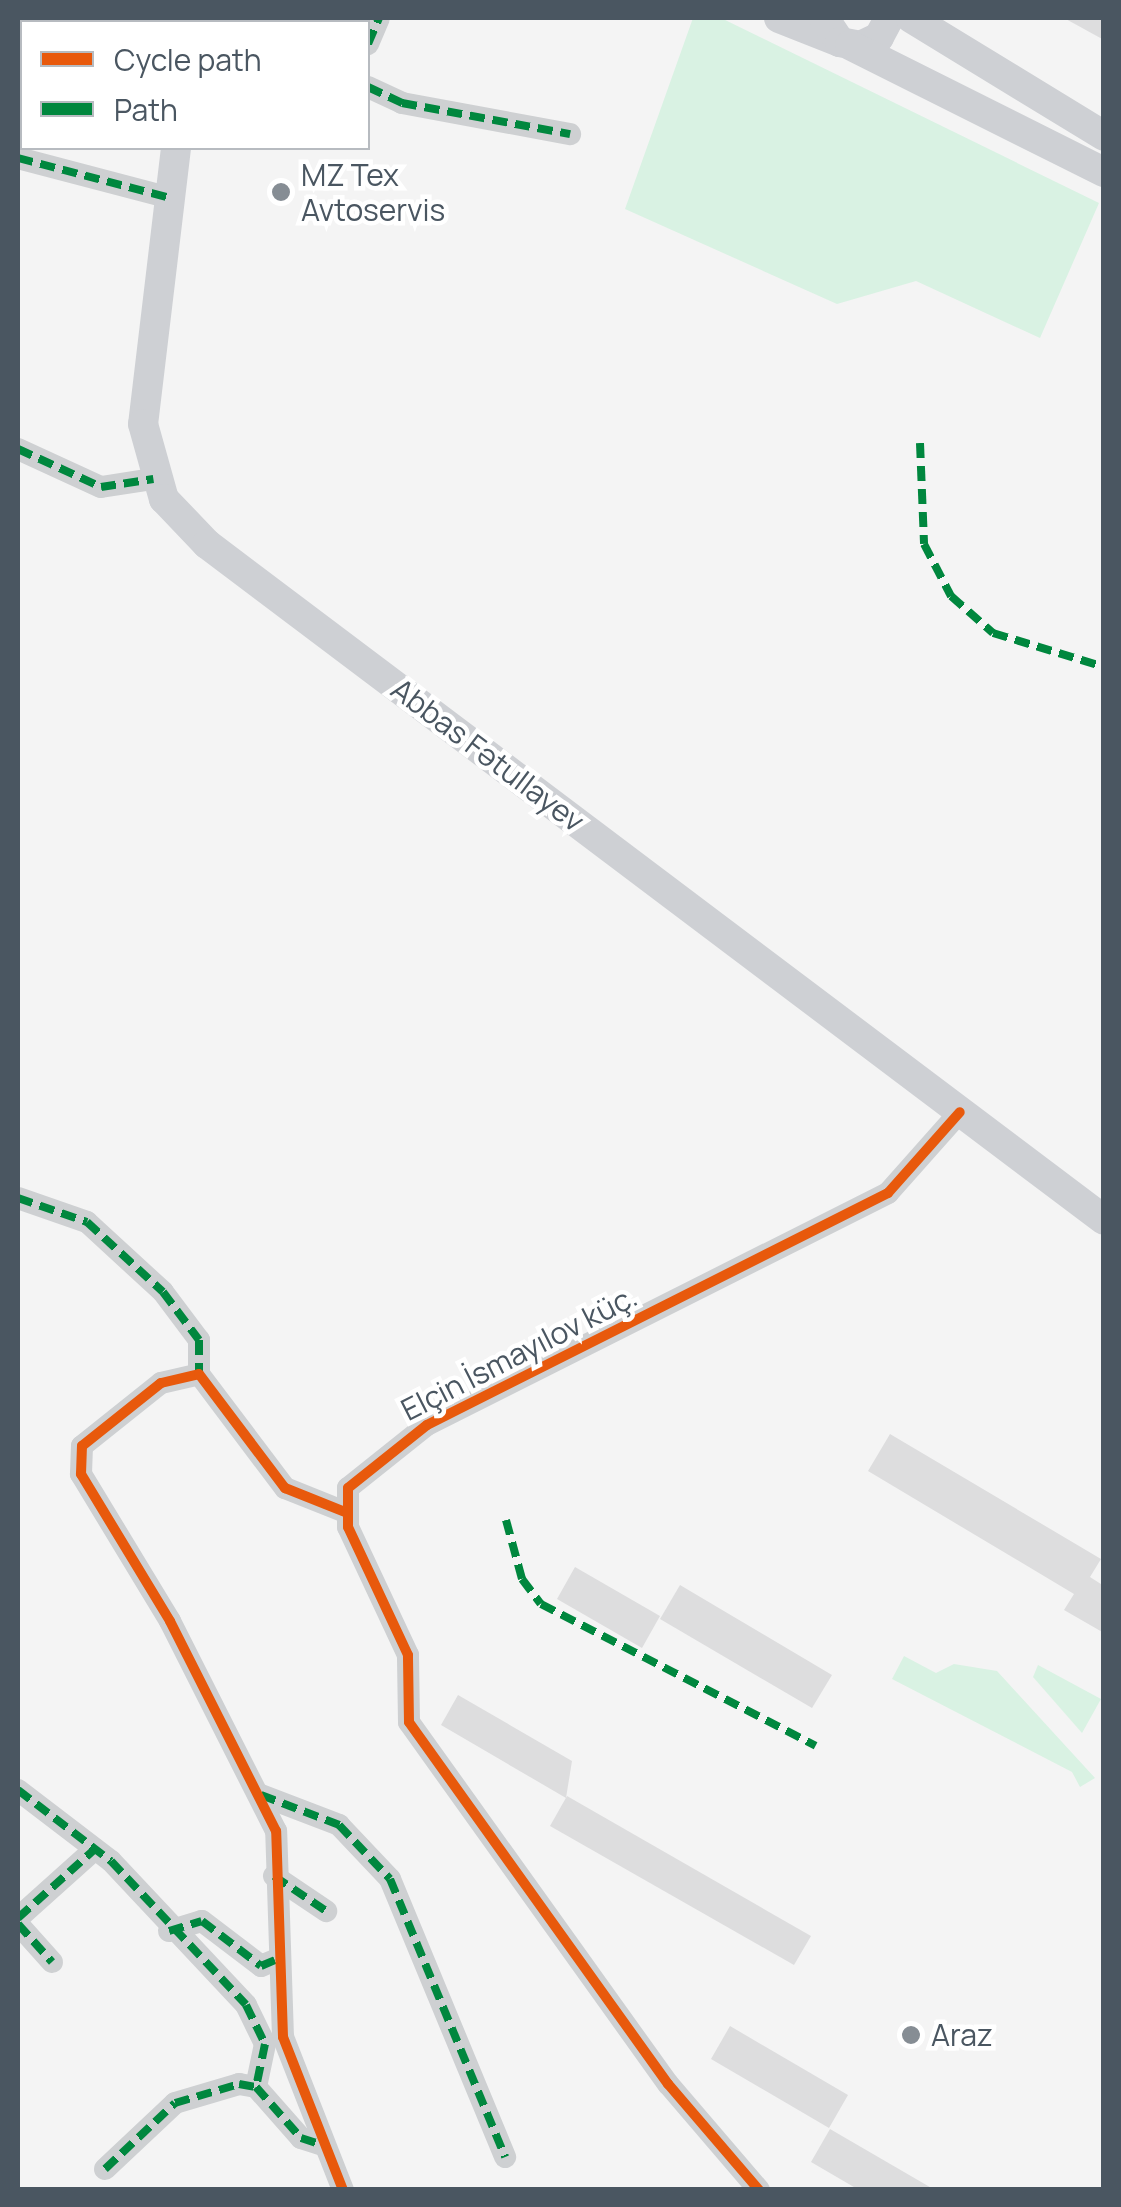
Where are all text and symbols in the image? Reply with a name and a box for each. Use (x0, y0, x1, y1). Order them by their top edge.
legend (20, 20, 370, 150)
text: Cycle path (114, 39, 262, 80)
text: Path (114, 89, 178, 130)
place label: MZ Tex Avtoservis (301, 157, 445, 228)
marker: MZ Tex Avtoservis (270, 181, 292, 203)
street label: Abbas Fətullayev (384, 671, 592, 839)
street label: Elçin İsmayılov küç. (395, 1278, 643, 1428)
place label: Araz (931, 2017, 993, 2053)
marker: Araz (900, 2024, 922, 2046)

